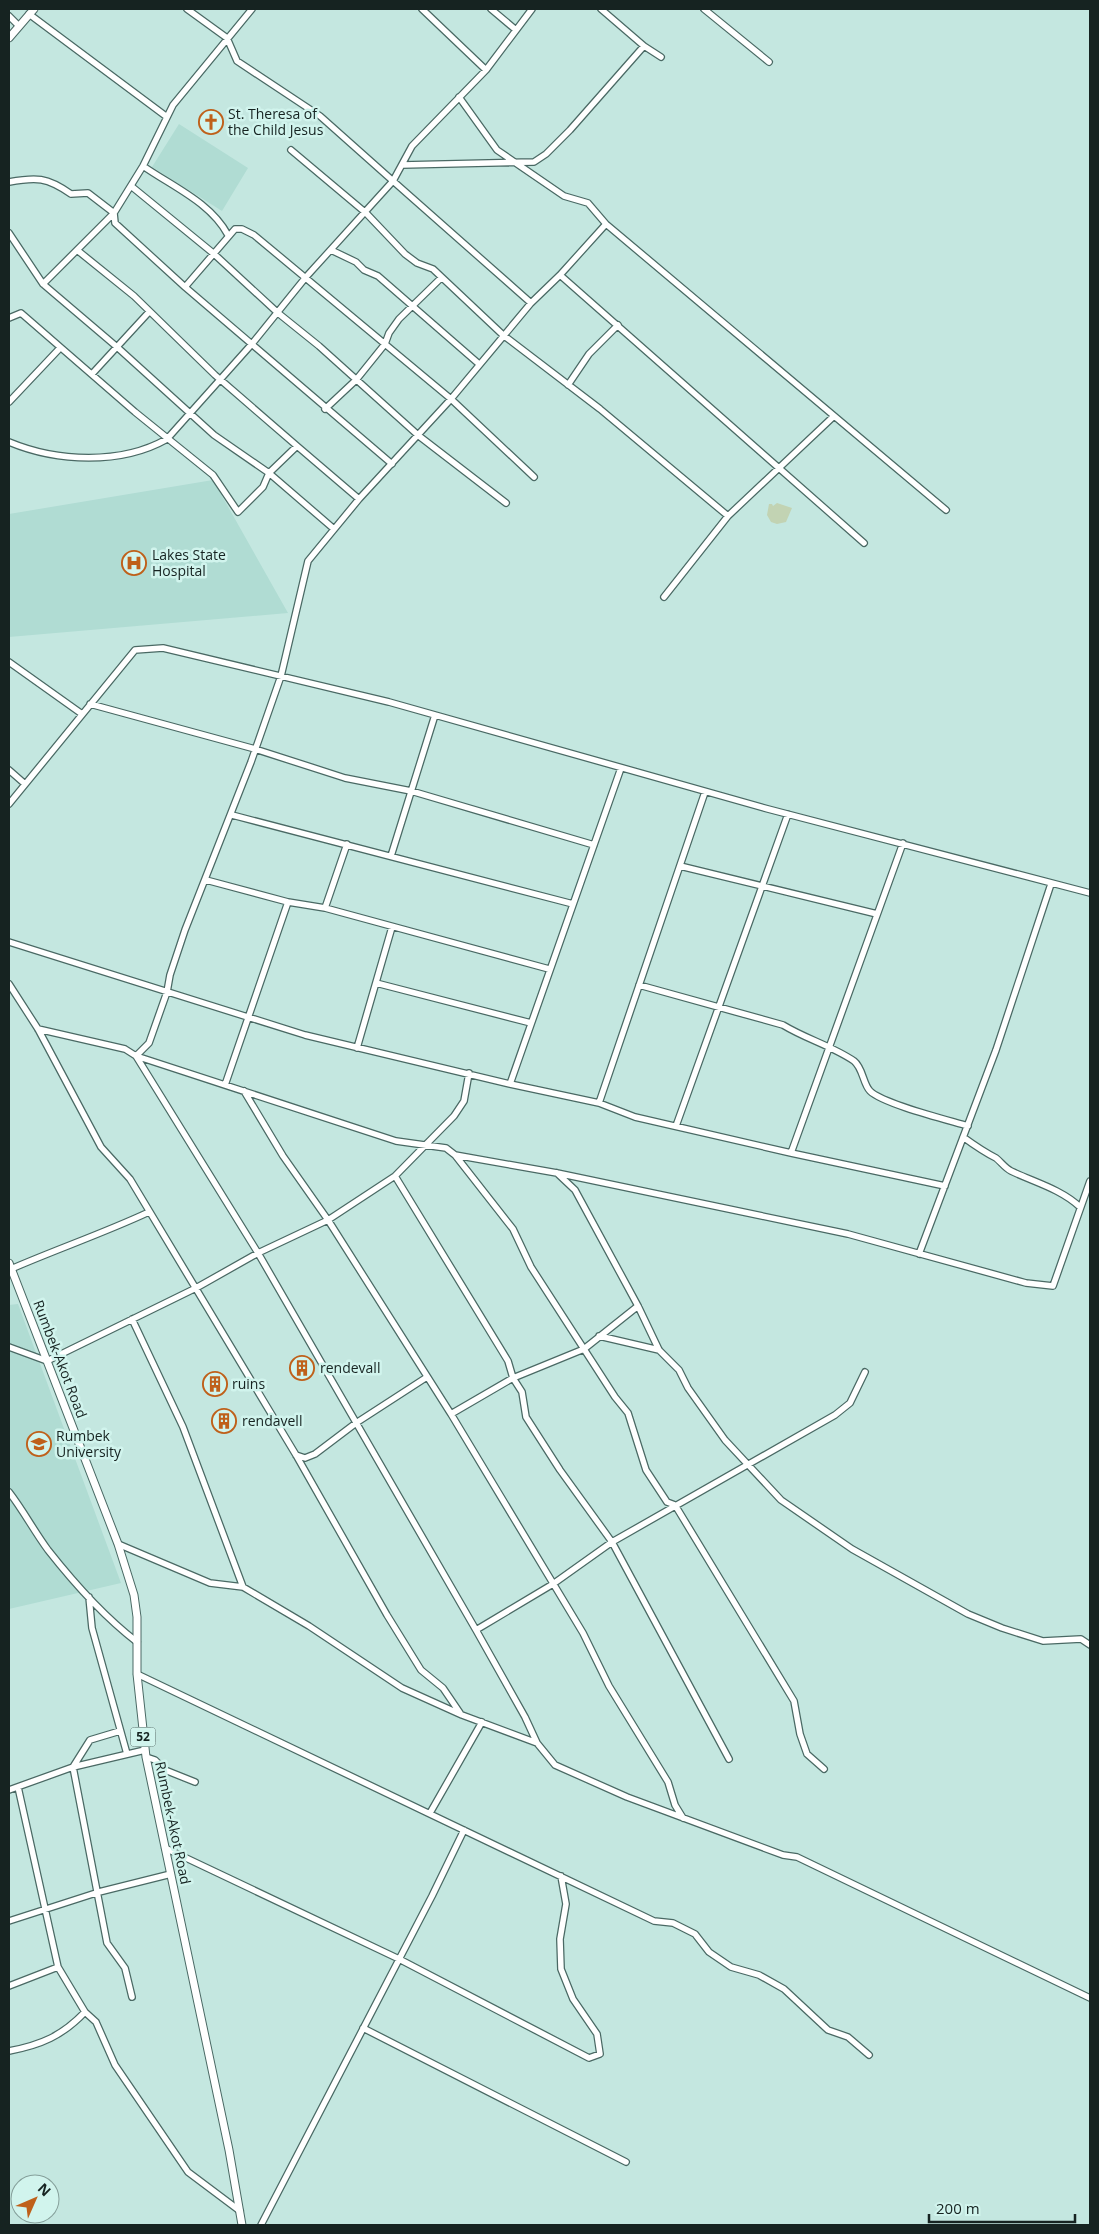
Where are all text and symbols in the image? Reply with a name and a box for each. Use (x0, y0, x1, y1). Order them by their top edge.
place label: St. Theresa of the Child Jesus (228, 104, 324, 139)
church icon: St. Theresa of the Child Jesus (198, 109, 224, 135)
place label: Lakes State Hospital (152, 545, 226, 580)
hospital icon: Lakes State Hospital (121, 550, 147, 576)
street label: Rumbek-Akot Road (29, 1297, 92, 1421)
building icon: rendevall (289, 1355, 315, 1381)
place label: rendevall (320, 1358, 380, 1377)
building icon: ruins (202, 1371, 228, 1397)
place label: ruins (232, 1374, 265, 1393)
building icon: rendavell (211, 1408, 237, 1434)
place label: rendavell (242, 1411, 302, 1430)
place label: Rumbek University (56, 1426, 122, 1461)
school or university icon: Rumbek University (26, 1431, 52, 1457)
road number: 52 (130, 1728, 156, 1746)
street label: Rumbek-Akot Road (151, 1760, 196, 1886)
north arrow (10, 2174, 60, 2224)
text: N (34, 2179, 55, 2200)
scale bar (929, 2192, 1075, 2224)
text: 200 m (936, 2198, 980, 2218)

